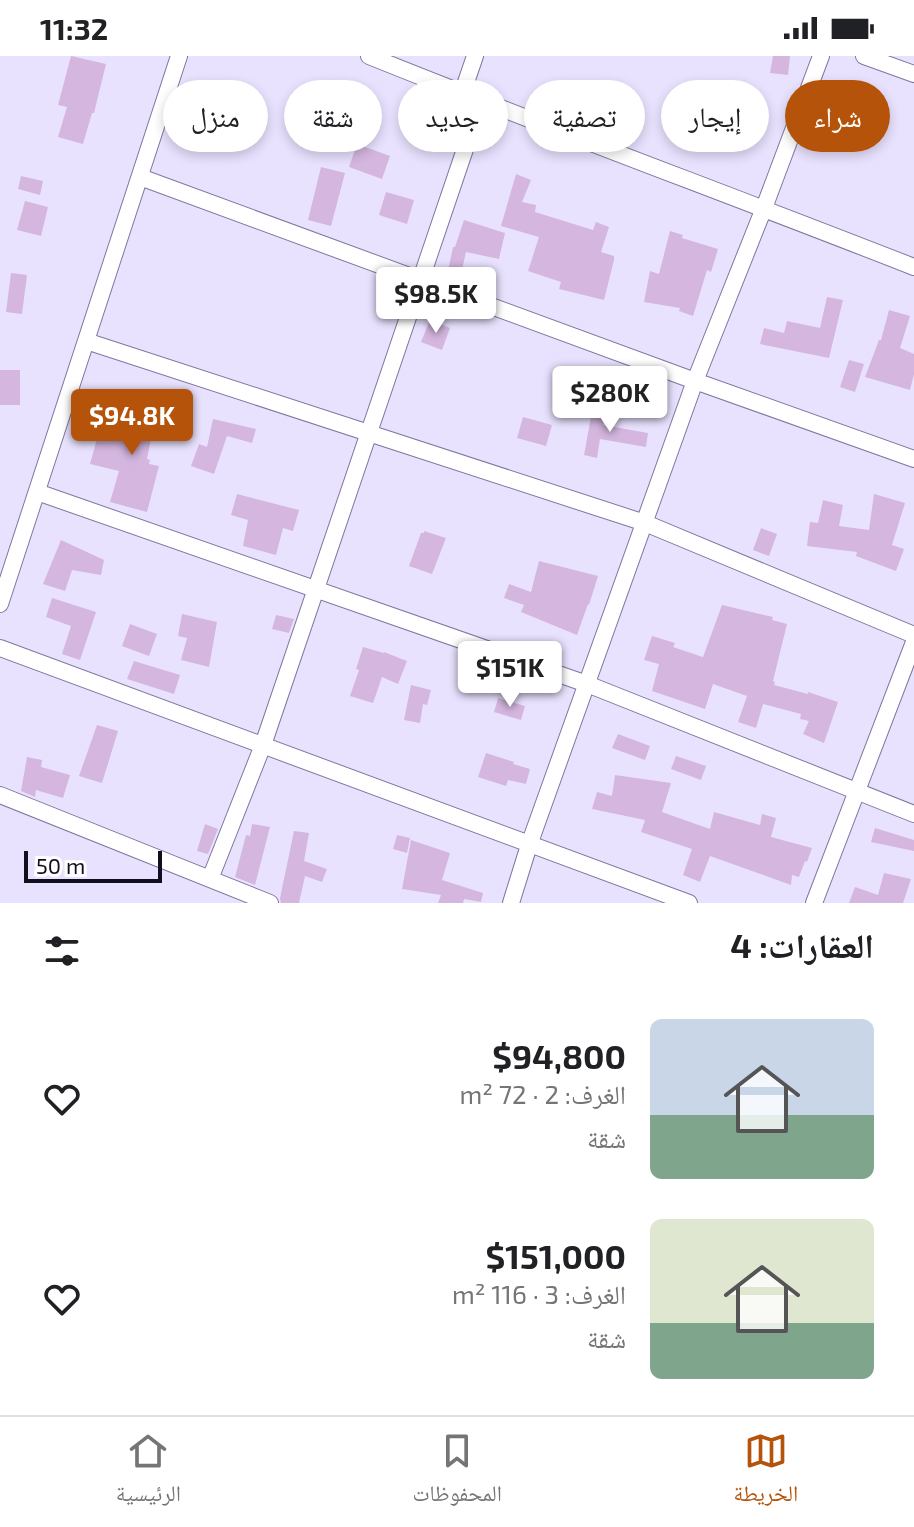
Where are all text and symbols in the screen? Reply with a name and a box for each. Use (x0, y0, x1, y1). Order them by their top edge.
text: 11:32 (40, 10, 108, 46)
chip: منزل (163, 80, 268, 152)
chip: شقة (284, 80, 382, 152)
chip: جديد (398, 80, 508, 152)
chip: تصفية (524, 80, 645, 152)
chip: إيجار (661, 80, 769, 152)
chip: شراء (785, 80, 890, 152)
pin: $98.5K (371, 267, 501, 335)
text: $98.5K (394, 277, 478, 308)
pin: $280K (554, 366, 666, 434)
text: $280K (570, 376, 650, 407)
pin: $94.8K (67, 389, 197, 457)
text: $94.8K (89, 399, 175, 430)
pin: $151K (454, 641, 566, 709)
text: $151K (476, 651, 544, 682)
scale bar (24, 847, 162, 883)
text: 50 m (36, 852, 85, 878)
text: العقارات: 4 (730, 924, 874, 965)
icon: filters (40, 929, 84, 973)
text: $94,800 (492, 1035, 626, 1076)
icon: home (714, 1051, 810, 1147)
icon: heart (40, 1077, 84, 1121)
text: الغرف: 2 · 72 m² (459, 1078, 626, 1109)
text: شقة (587, 1122, 626, 1153)
text: $151,000 (486, 1235, 626, 1276)
icon: home (714, 1251, 810, 1347)
icon: heart (40, 1277, 84, 1321)
text: الغرف: 3 · 116 m² (452, 1278, 626, 1309)
text: شقة (587, 1322, 626, 1353)
tab: الرئيسية (116, 1429, 181, 1515)
tab: المحفوظات (412, 1429, 502, 1515)
tab: الخريطة (733, 1429, 798, 1515)

